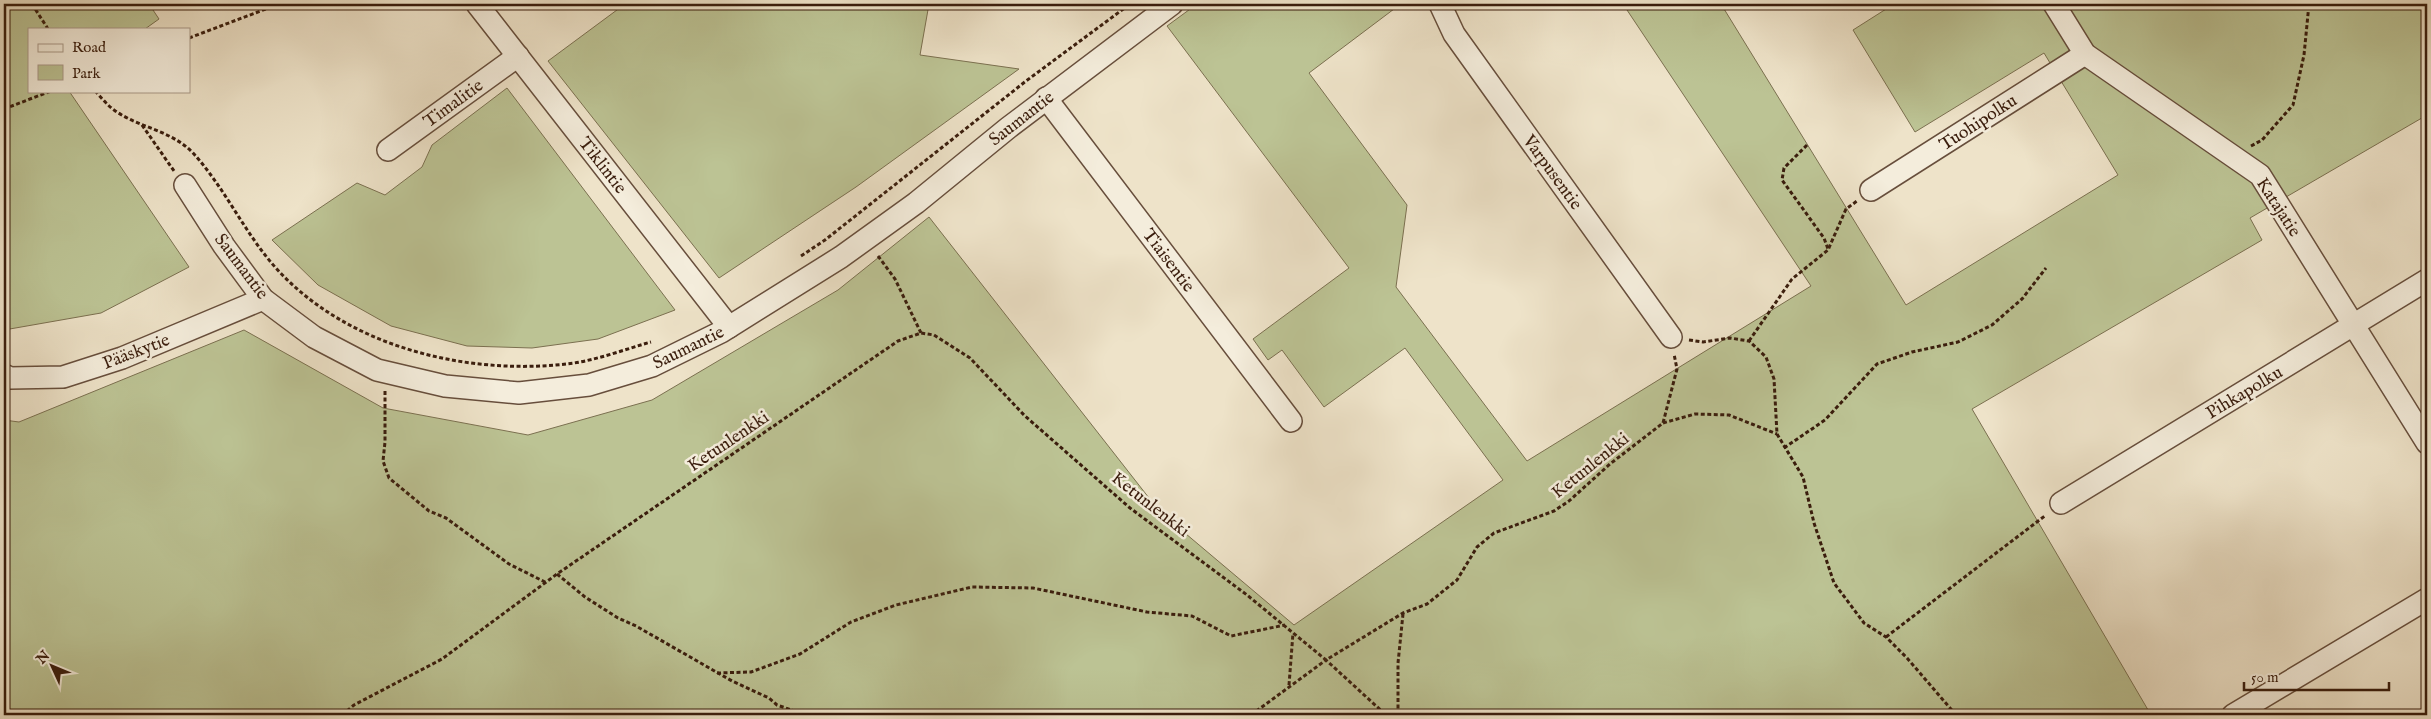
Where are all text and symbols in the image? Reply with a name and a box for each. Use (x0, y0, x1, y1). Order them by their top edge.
legend (28, 28, 190, 92)
text: Road (72, 38, 107, 57)
text: Park (72, 64, 102, 83)
street label: Timalitie (419, 75, 488, 134)
street label: Saumantie (985, 86, 1059, 152)
street label: Tuohipolku (1936, 90, 2022, 157)
street label: Varpusentie (1516, 130, 1587, 215)
street label: Tiklintie (572, 133, 631, 199)
street label: Katajatie (2250, 174, 2305, 242)
street label: Tiaisentie (1136, 225, 1199, 297)
street label: Saumantie (209, 229, 273, 304)
street label: Saumantie (649, 321, 728, 376)
street label: Pääskytie (100, 329, 173, 376)
street label: Pihkapolku (2202, 361, 2287, 425)
street label: Ketunlenkki (684, 407, 774, 478)
street label: Ketunlenkki (1548, 428, 1635, 504)
street label: Ketunlenkki (1106, 467, 1194, 543)
north arrow (28, 642, 78, 692)
text: N (32, 647, 54, 669)
scale bar (2244, 659, 2388, 691)
text: 50 m (2251, 668, 2279, 687)

